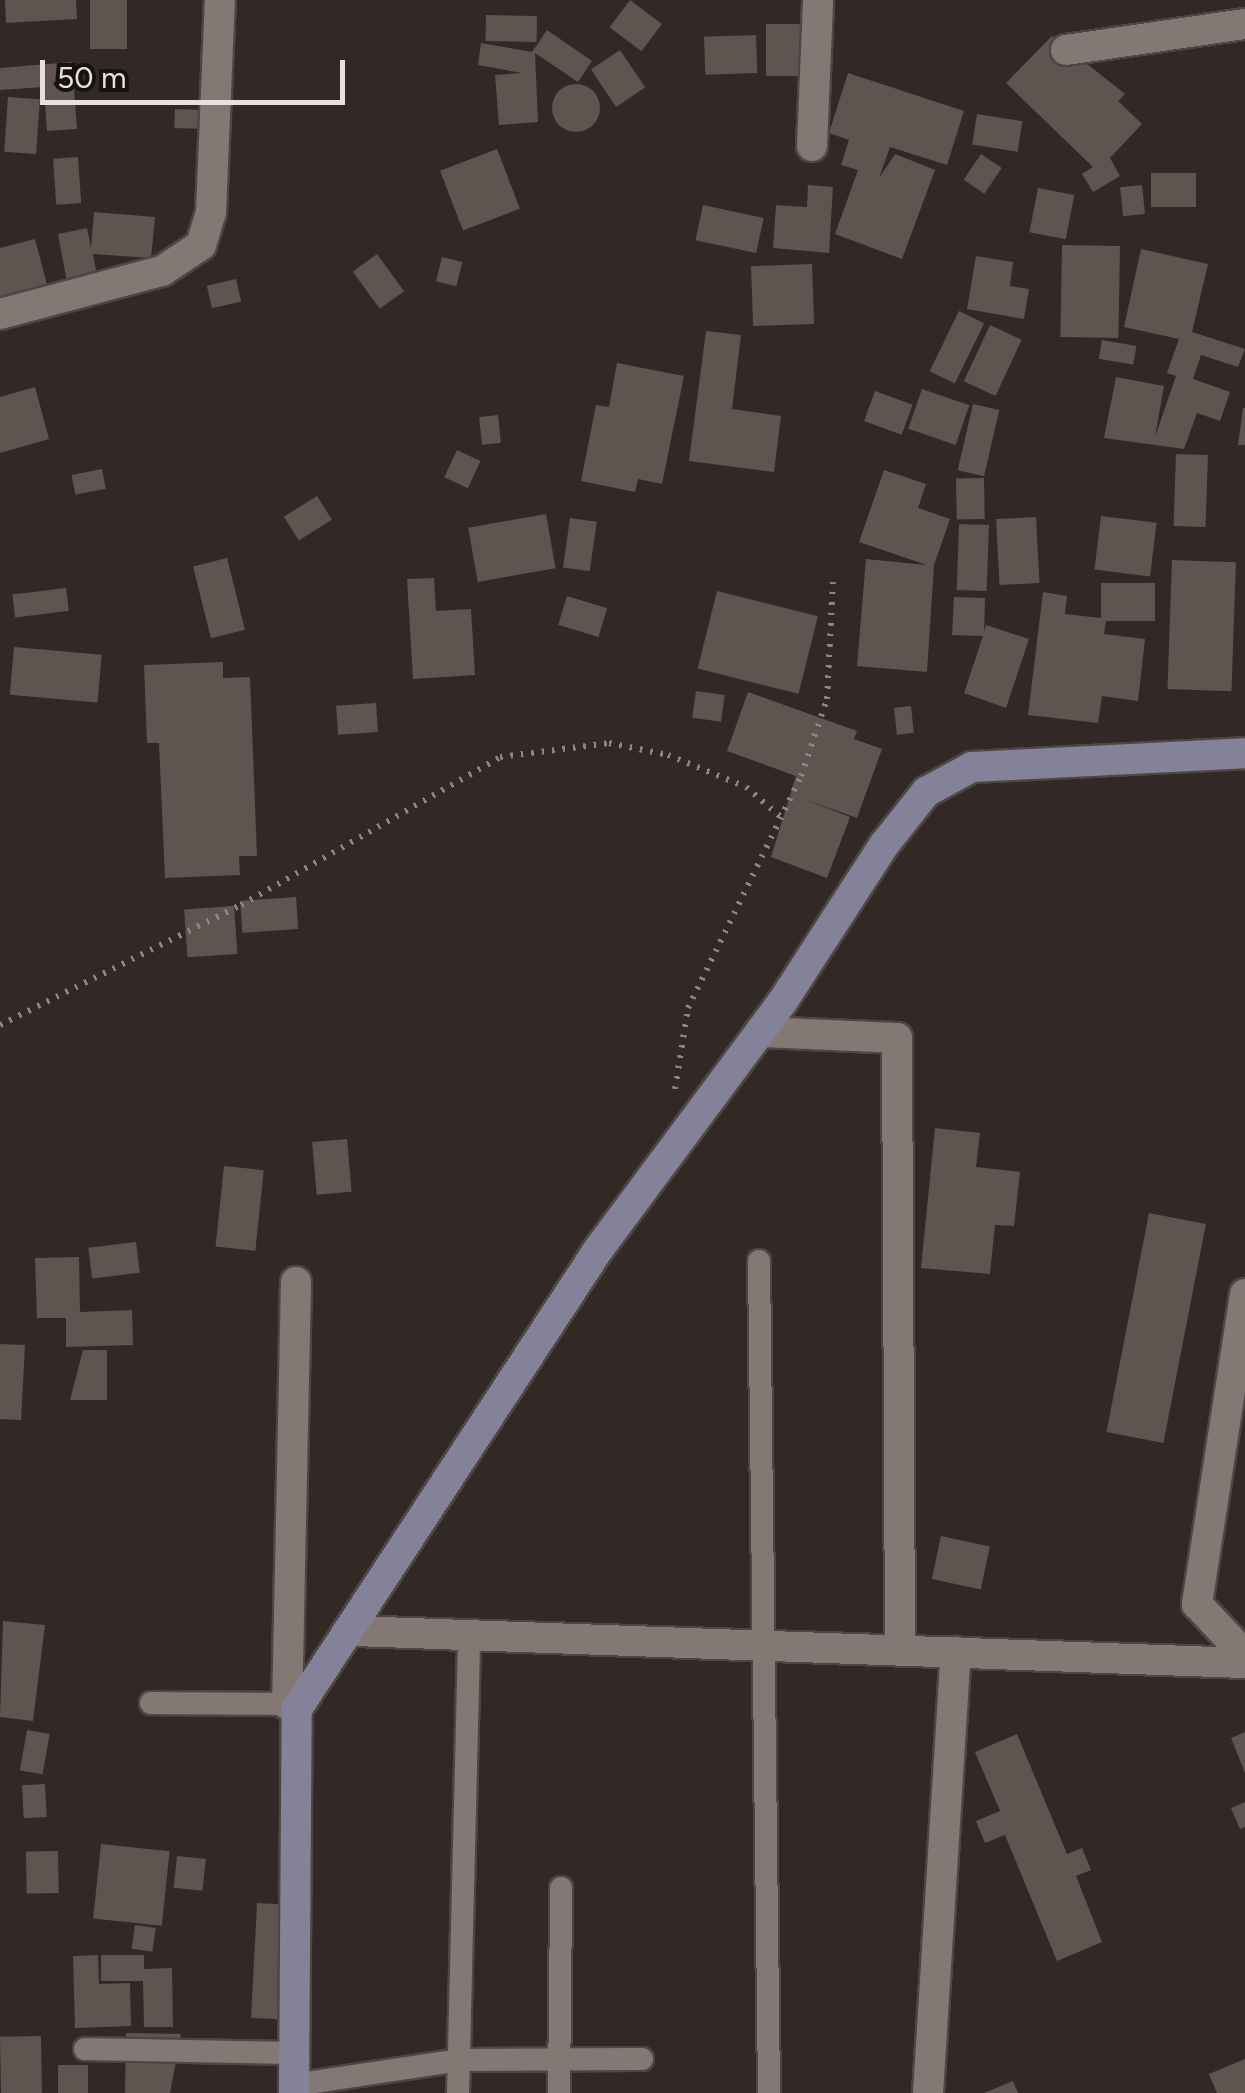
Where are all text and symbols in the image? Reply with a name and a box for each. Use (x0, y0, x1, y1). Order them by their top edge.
scale bar (45, 40, 350, 102)
text: 50 m (57, 59, 126, 96)

